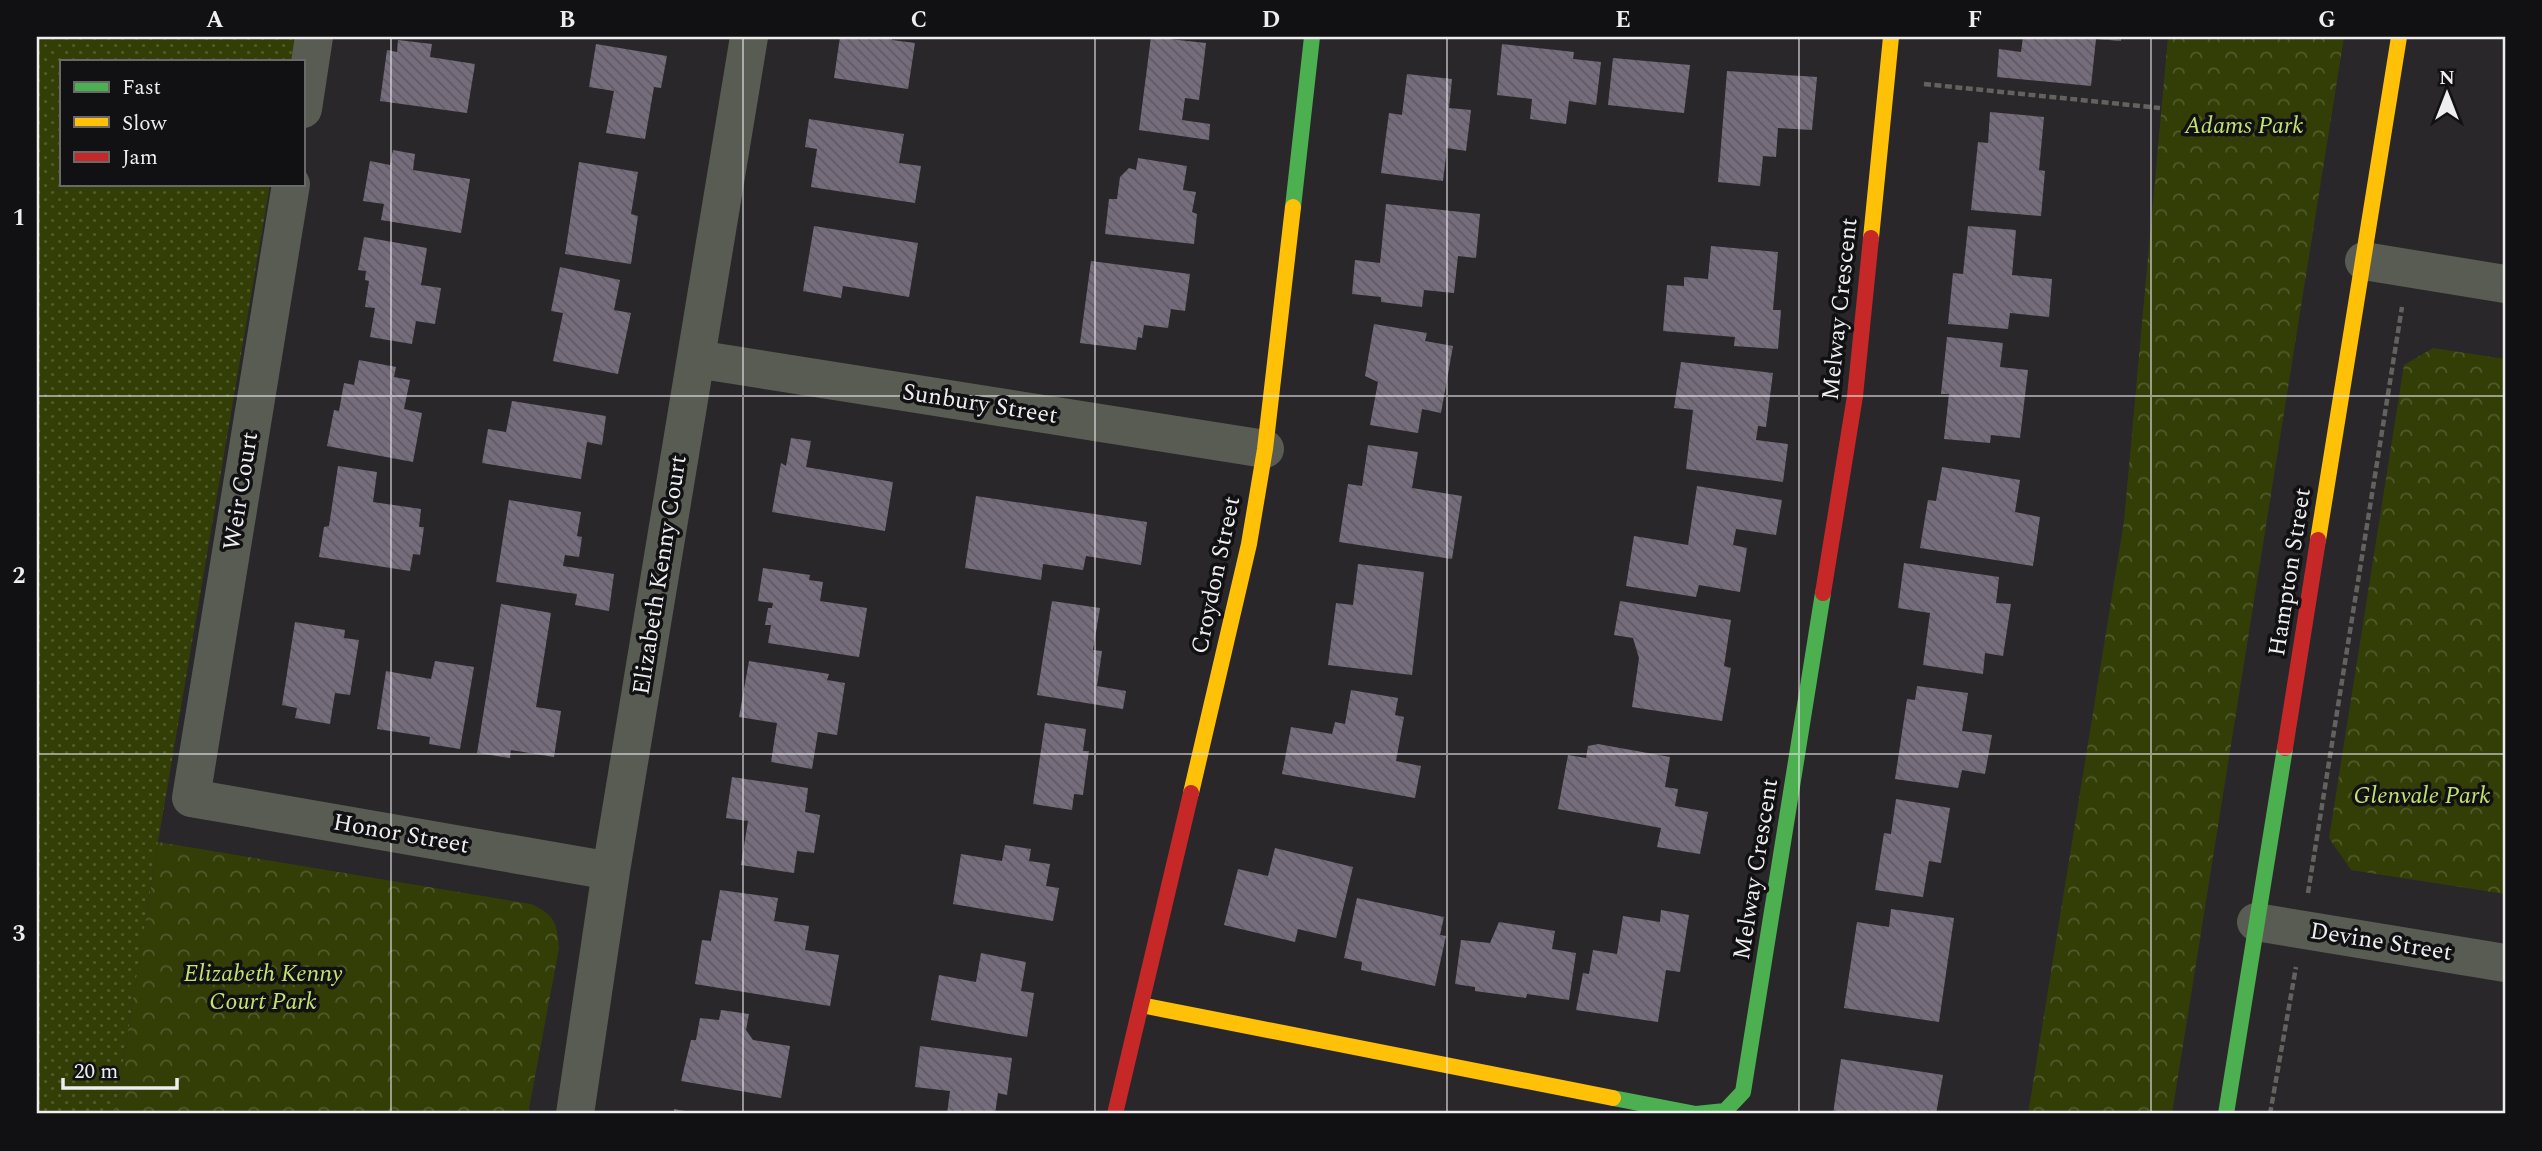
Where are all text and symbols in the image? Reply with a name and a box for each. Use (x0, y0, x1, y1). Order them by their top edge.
text: A (206, 3, 224, 38)
text: B (559, 3, 575, 38)
text: C (911, 3, 927, 38)
text: D (1262, 3, 1280, 38)
text: E (1615, 3, 1631, 38)
text: F (1968, 3, 1982, 38)
text: G (2318, 3, 2336, 38)
legend (60, 60, 304, 186)
north arrow (2412, 60, 2482, 130)
text: N (2439, 64, 2455, 93)
text: Fast (122, 72, 161, 104)
text: Slow (122, 108, 168, 140)
park label: Adams Park (2184, 108, 2303, 144)
text: Jam (122, 142, 158, 174)
text: 1 (13, 201, 25, 236)
street label: Melway Crescent (1813, 216, 1867, 402)
street label: Sunbury Street (900, 374, 1060, 434)
street label: Weir Court (214, 429, 268, 553)
street label: Elizabeth Kenny Court (623, 452, 697, 698)
street label: Hampton Street (2259, 485, 2321, 659)
street label: Croydon Street (1182, 493, 1250, 657)
text: 2 (13, 559, 26, 594)
street label: Melway Crescent (1724, 776, 1788, 962)
park label: Glenvale Park (2354, 778, 2490, 814)
street label: Honor Street (330, 804, 472, 864)
street label: Devine Street (2307, 913, 2455, 971)
text: 3 (13, 917, 26, 952)
park label: Elizabeth Kenny Court Park (184, 956, 343, 1020)
scale bar (63, 1046, 177, 1090)
text: 20 m (74, 1056, 118, 1088)

